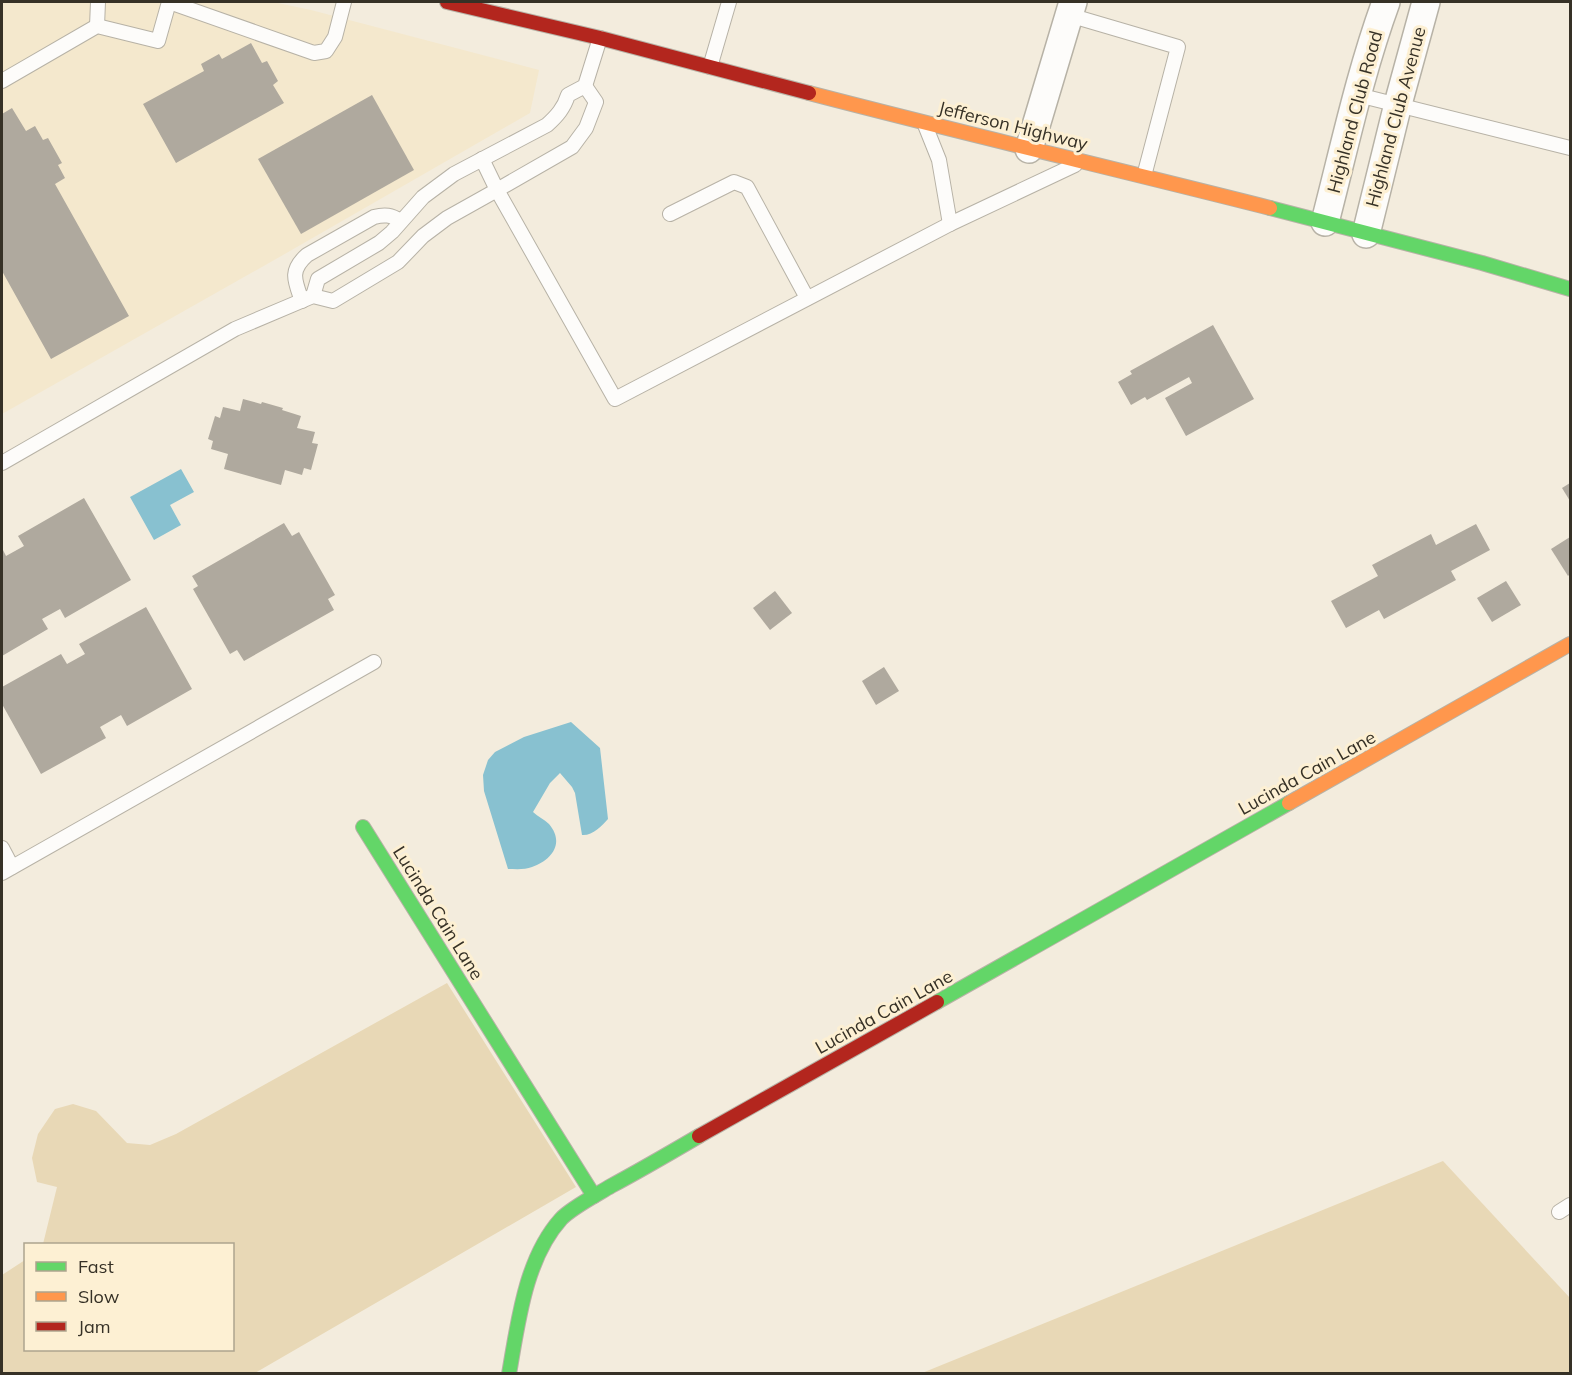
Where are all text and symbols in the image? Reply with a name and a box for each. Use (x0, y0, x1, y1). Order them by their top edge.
street label: Highland Club Avenue (1360, 24, 1431, 210)
street label: Highland Club Road (1322, 28, 1387, 196)
street label: Jefferson Highway (936, 96, 1091, 155)
street label: Lucinda Cain Lane (1234, 725, 1379, 820)
street label: Lucinda Cain Lane (388, 842, 489, 984)
street label: Lucinda Cain Lane (811, 964, 956, 1059)
legend (24, 1243, 234, 1351)
text: Fast (78, 1255, 114, 1278)
text: Slow (78, 1285, 120, 1308)
text: Jam (78, 1315, 111, 1338)

